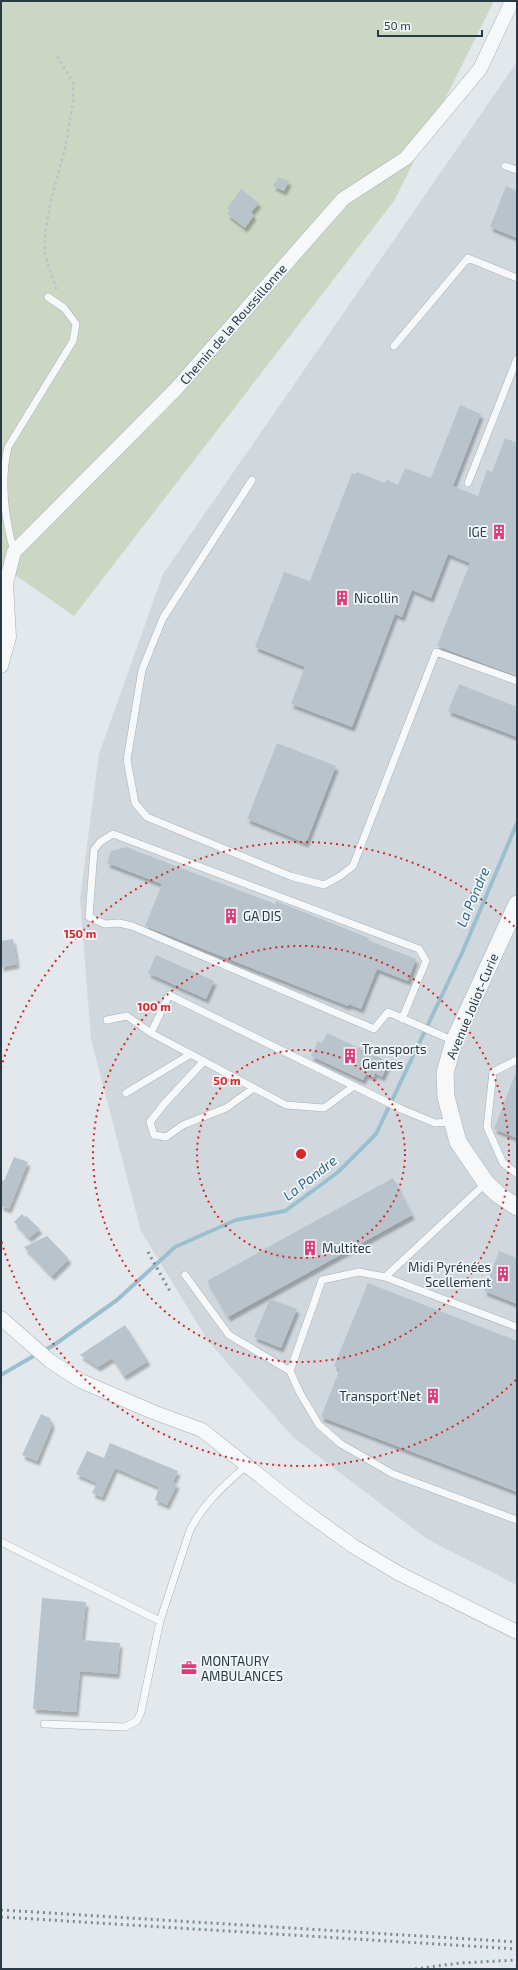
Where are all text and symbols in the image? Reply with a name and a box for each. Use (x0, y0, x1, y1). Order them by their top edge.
scale bar (378, 12, 482, 38)
text: 50 m (384, 18, 411, 32)
street label: Chemin de la Roussillonne (176, 260, 290, 388)
building icon: IGE (490, 523, 508, 541)
place label: IGE (468, 524, 487, 540)
building icon: Nicollin (333, 589, 351, 607)
place label: Nicollin (354, 590, 399, 606)
water label: La Pondre (452, 864, 493, 929)
building icon: GA DIS (222, 907, 240, 925)
place label: GA DIS (243, 908, 281, 924)
text: 150 m (64, 926, 96, 940)
street label: Avenue Joliot-Curie (442, 951, 502, 1061)
text: 100 m (137, 999, 171, 1013)
place label: Transports Gentes (362, 1041, 427, 1072)
building icon: Transports Gentes (341, 1047, 359, 1065)
text: 50 m (213, 1073, 241, 1087)
centre of rings (294, 1147, 308, 1161)
water label: La Pondre (279, 1151, 340, 1204)
building icon: Multitec (301, 1239, 319, 1257)
place label: Multitec (322, 1240, 371, 1256)
place label: Midi Pyrénées Scellement (408, 1259, 491, 1290)
building icon: Midi Pyrénées Scellement (494, 1265, 512, 1283)
building icon: Transport'Net (424, 1387, 442, 1405)
place label: Transport'Net (339, 1388, 421, 1404)
place label: MONTAURY AMBULANCES (201, 1653, 283, 1684)
office icon: MONTAURY AMBULANCES (180, 1659, 198, 1677)

